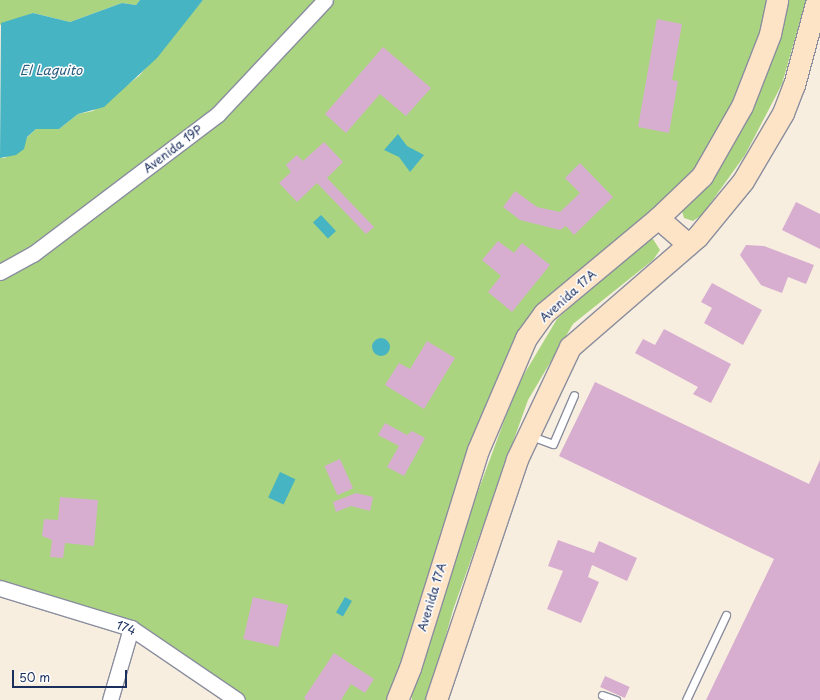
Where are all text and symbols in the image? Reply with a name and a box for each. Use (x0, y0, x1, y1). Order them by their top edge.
water label: El Laguito (20, 62, 82, 78)
street label: Avenida 19P (141, 122, 205, 176)
street label: Avenida 17A (537, 267, 599, 325)
street label: Avenida 17A (415, 561, 449, 633)
street label: 174 (114, 618, 138, 638)
scale bar (14, 662, 129, 688)
text: 50 m (19, 668, 50, 686)

